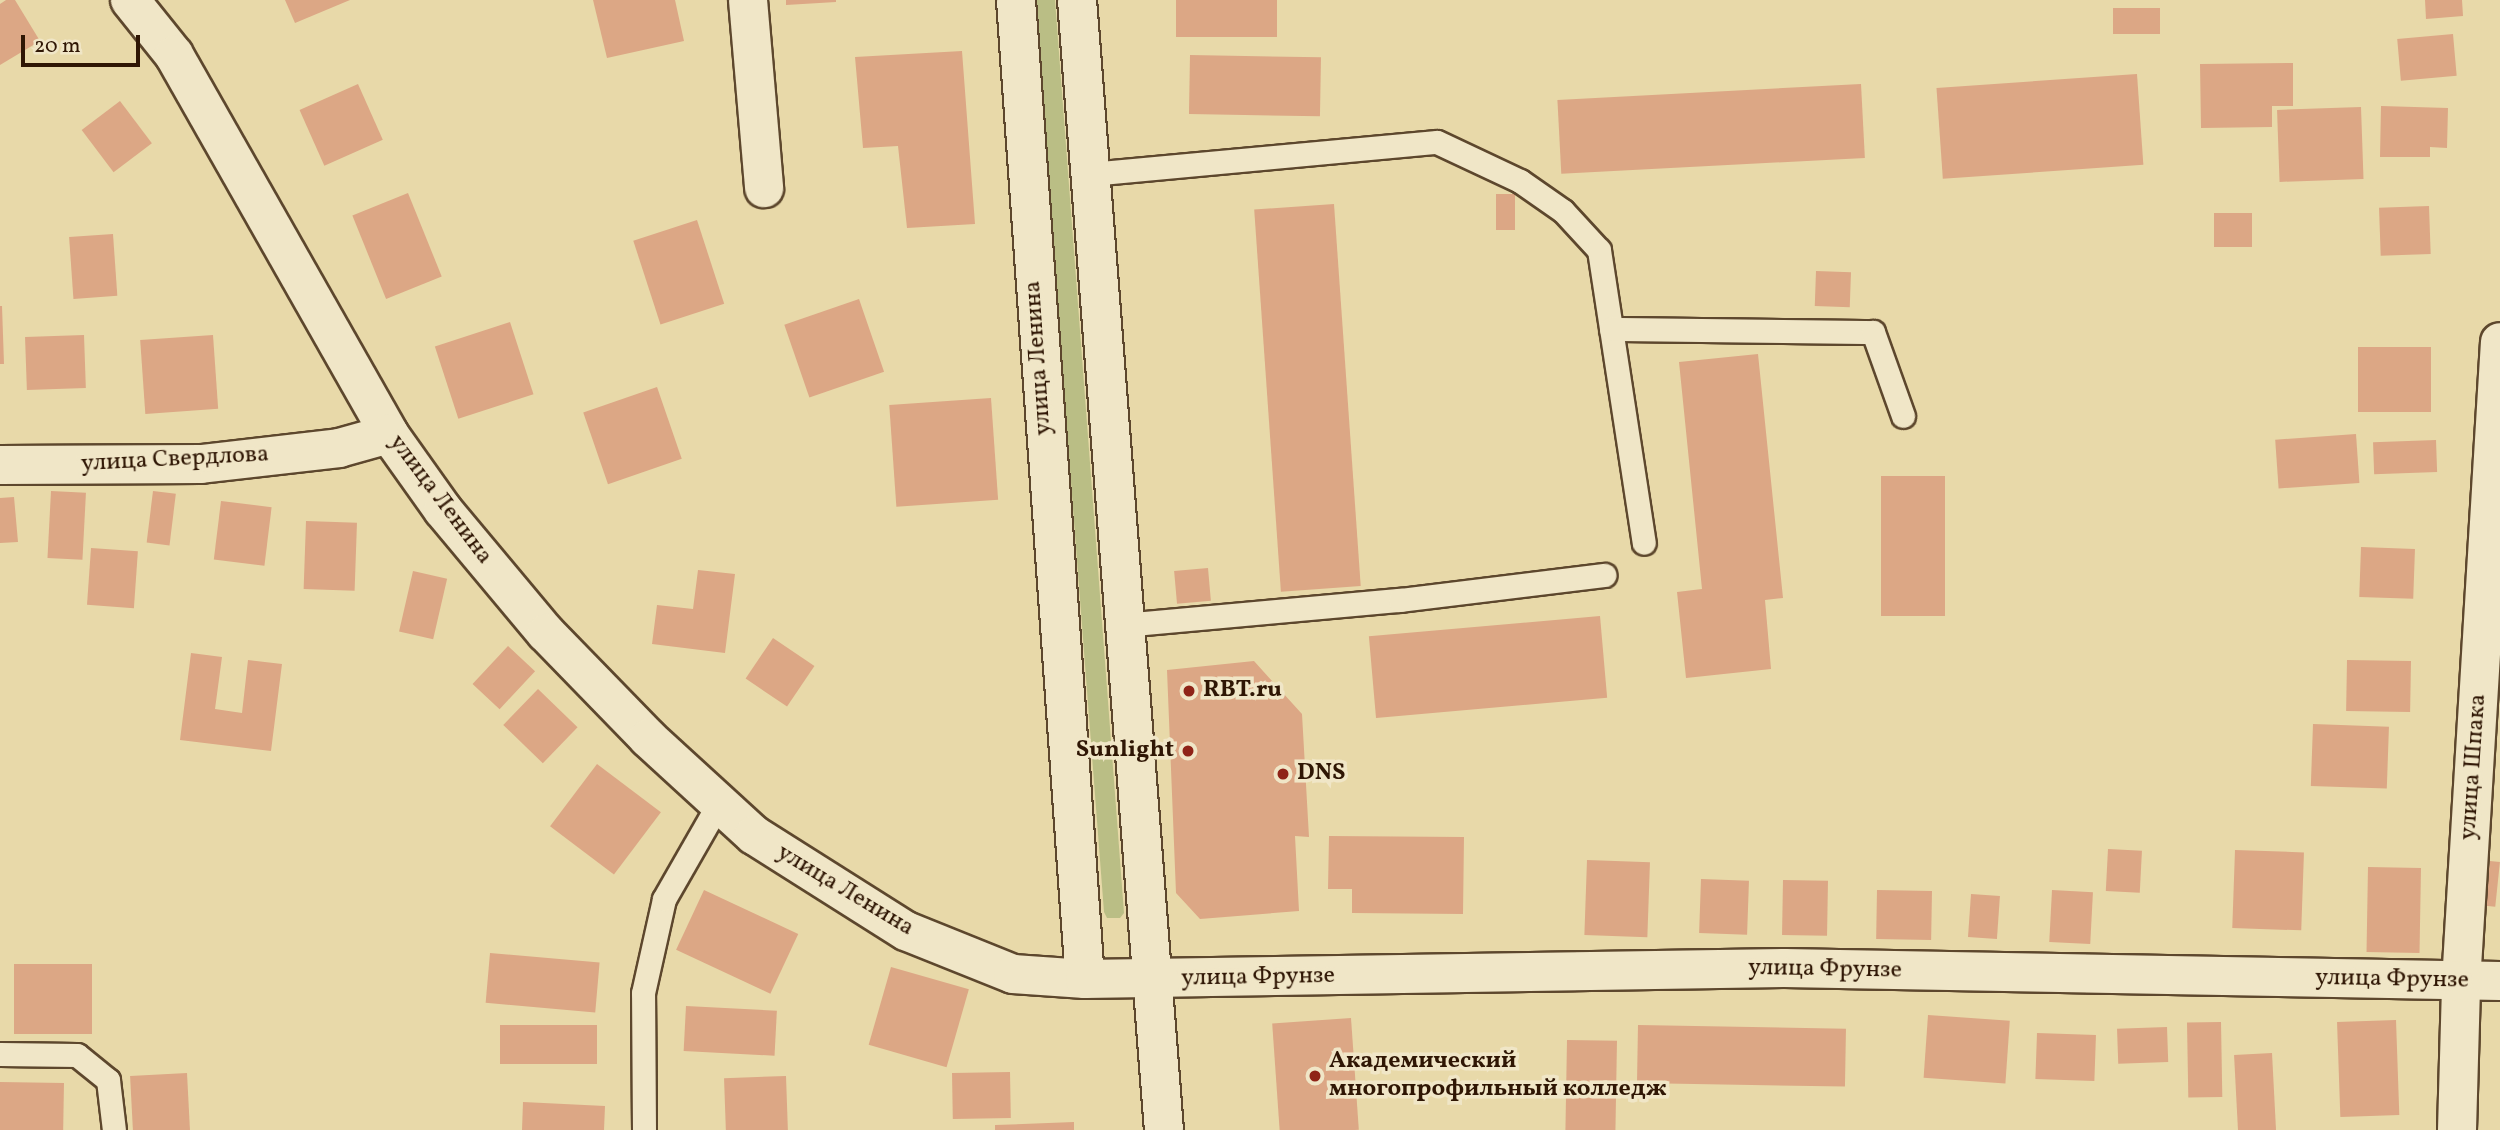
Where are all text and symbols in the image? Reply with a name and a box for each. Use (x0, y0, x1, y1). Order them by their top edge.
scale bar (24, 21, 144, 65)
text: 20 m (34, 32, 80, 61)
street label: улица Ленина (1019, 280, 1059, 436)
street label: улица Ленина (382, 429, 498, 571)
street label: улица Свердлова (80, 441, 270, 479)
place label: RBT.ru (1203, 677, 1282, 705)
marker: RBT.ru (1181, 683, 1197, 699)
street label: улица Шпака (2455, 693, 2493, 841)
place label: Sunlight (1076, 737, 1174, 765)
marker: Sunlight (1180, 743, 1196, 759)
place label: DNS (1297, 760, 1345, 788)
marker: DNS (1275, 766, 1291, 782)
street label: улица Ленина (771, 839, 919, 943)
street label: улица Фрунзе (1748, 954, 1902, 986)
street label: улица Фрунзе (1181, 962, 1335, 994)
street label: улица Фрунзе (2315, 964, 2469, 996)
place label: Академический многопрофильный колледж (1329, 1048, 1667, 1104)
marker: Академический многопрофильный колледж (1307, 1068, 1323, 1084)

